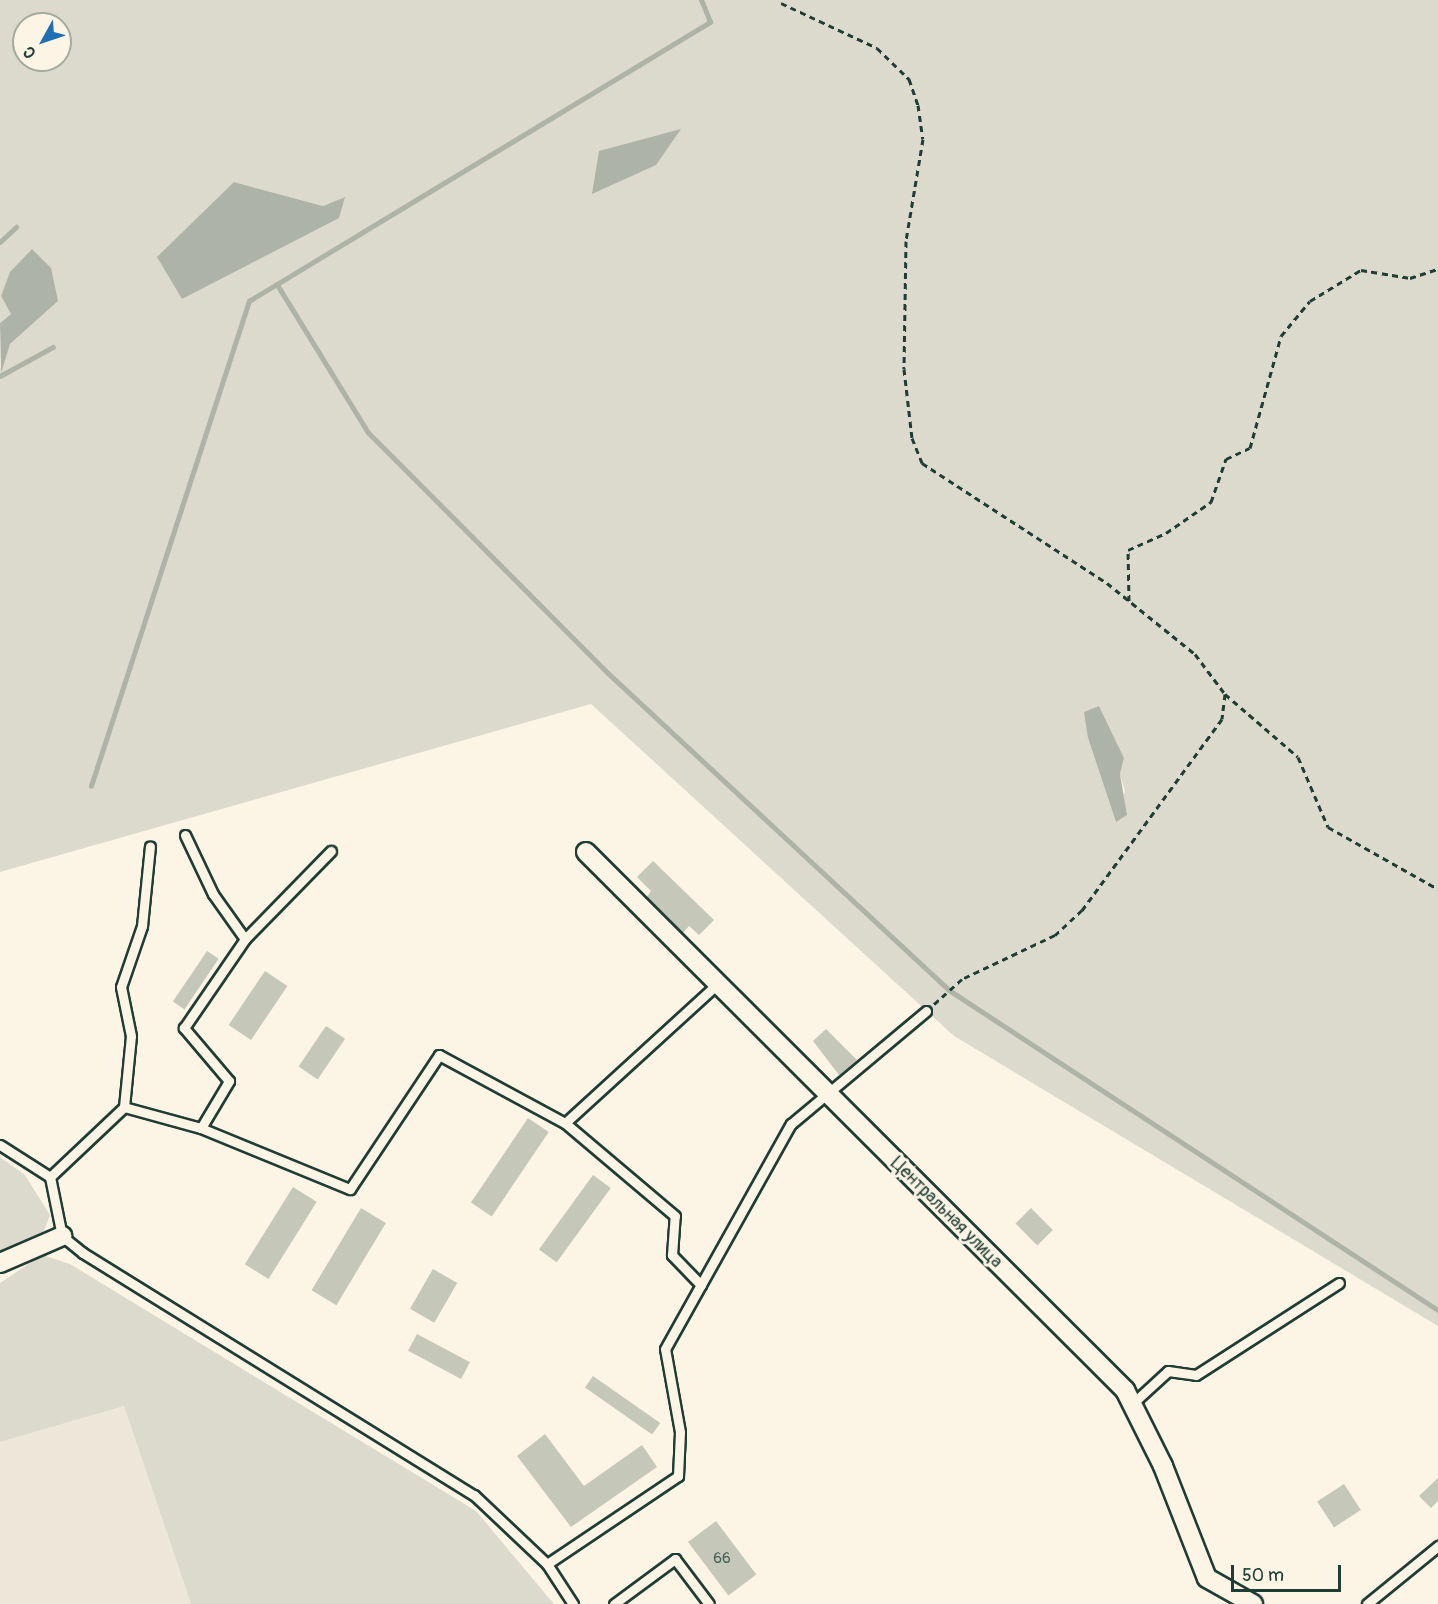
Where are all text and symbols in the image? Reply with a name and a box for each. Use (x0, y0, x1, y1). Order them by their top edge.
north arrow (12, 12, 72, 72)
text: С (19, 42, 41, 62)
street label: Центральная улица (886, 1153, 1006, 1273)
house number: 66 (713, 1550, 731, 1568)
scale bar (1234, 1553, 1344, 1591)
text: 50 m (1242, 1564, 1284, 1587)

